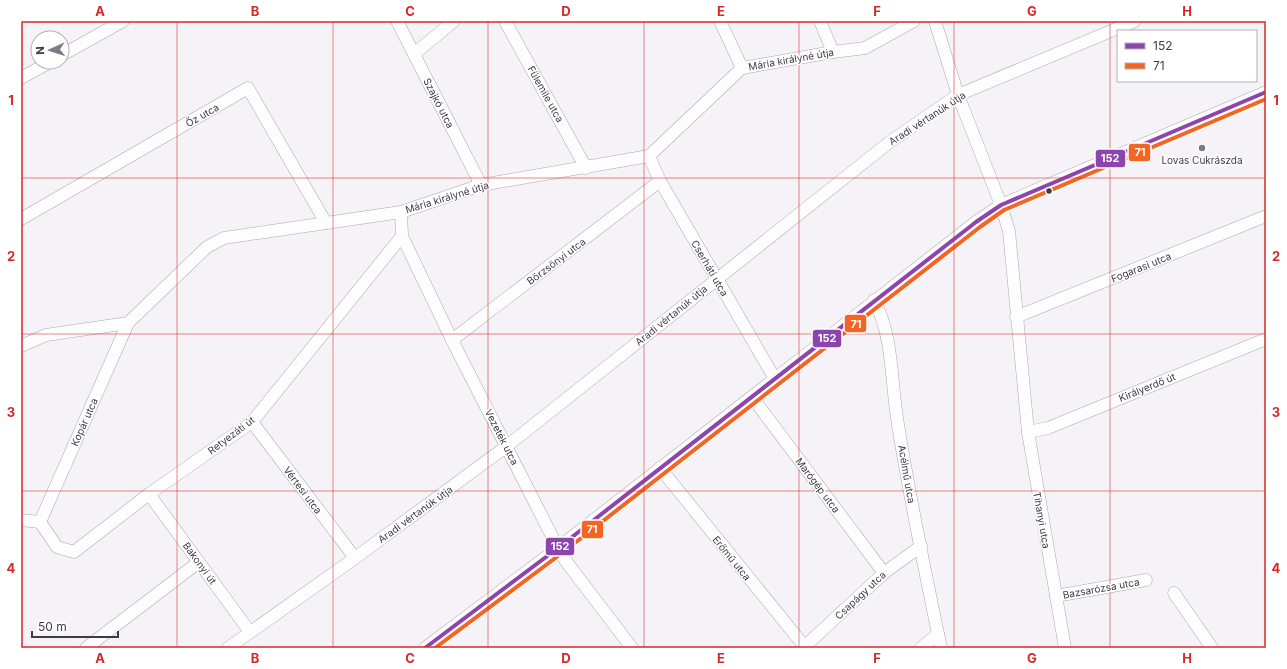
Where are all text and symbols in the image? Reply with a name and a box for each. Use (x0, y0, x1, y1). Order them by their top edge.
text: A (95, 3, 105, 19)
text: B (251, 3, 260, 19)
text: C (405, 3, 415, 19)
text: D (561, 3, 571, 19)
text: E (717, 3, 725, 19)
text: F (873, 3, 881, 19)
text: G (1027, 3, 1037, 19)
text: H (1182, 3, 1192, 19)
north arrow (30, 30, 70, 70)
legend (1117, 30, 1257, 82)
text: 152 (1153, 38, 1173, 53)
text: N (33, 46, 47, 55)
street label: Mária királyné útja (747, 46, 835, 72)
text: 71 (1153, 58, 1165, 73)
street label: Fülemile utca (526, 64, 566, 124)
street label: Szajkó utca (421, 76, 457, 130)
street label: Aradi vértanúk útja (886, 89, 968, 147)
text: 1 (8, 92, 14, 108)
text: 1 (1273, 92, 1279, 108)
street label: Őz utca (183, 101, 221, 129)
line badge: 71 (1128, 143, 1151, 162)
marker: Lovas Cukrászda (1197, 143, 1207, 153)
text: 71 (1134, 145, 1146, 159)
line badge: 152 (1095, 149, 1126, 168)
text: 152 (1101, 151, 1119, 165)
place label: Lovas Cukrászda (1161, 154, 1243, 166)
street label: Mária királyné útja (404, 179, 490, 215)
unlabelled marker (1044, 186, 1054, 196)
street label: Börzsönyi utca (524, 235, 588, 287)
street label: Cserháti utca (689, 238, 731, 298)
text: 2 (7, 248, 15, 264)
text: 2 (1272, 248, 1280, 264)
street label: Fogarasi utca (1109, 250, 1173, 284)
street label: Aradi vértanúk útja (633, 282, 709, 348)
line badge: 71 (844, 314, 867, 333)
text: 71 (850, 317, 862, 331)
line badge: 152 (812, 329, 842, 348)
text: 152 (818, 331, 836, 345)
street label: Királyerdő út (1117, 370, 1178, 404)
street label: Kopár utca (68, 396, 100, 448)
text: 3 (7, 404, 15, 420)
text: 3 (1272, 404, 1280, 420)
street label: Vezeték utca (483, 407, 521, 467)
street label: Retyezáti út (205, 413, 257, 457)
street label: Acélmű utca (896, 444, 918, 504)
street label: Marógép utca (793, 455, 843, 515)
street label: Vértesi utca (281, 464, 325, 516)
street label: Aradi vértanúk útja (375, 483, 455, 545)
street label: Tihanyi utca (1031, 491, 1053, 549)
line badge: 71 (581, 520, 604, 539)
text: 71 (586, 522, 598, 536)
street label: Erőmű utca (710, 533, 754, 583)
line badge: 152 (545, 537, 575, 556)
text: 152 (551, 539, 569, 553)
street label: Bakonyi út (181, 540, 220, 587)
text: 4 (7, 560, 16, 576)
text: 4 (1272, 560, 1281, 576)
street label: Csapágy utca (832, 568, 888, 622)
street label: Bazsarózsa utca (1062, 575, 1140, 601)
scale bar (32, 613, 118, 639)
text: 50 m (38, 619, 67, 634)
text: A (95, 650, 105, 666)
text: B (251, 650, 260, 666)
text: C (405, 650, 415, 666)
text: D (561, 650, 571, 666)
text: E (717, 650, 725, 666)
text: F (873, 650, 881, 666)
text: G (1027, 650, 1037, 666)
text: H (1182, 650, 1192, 666)

